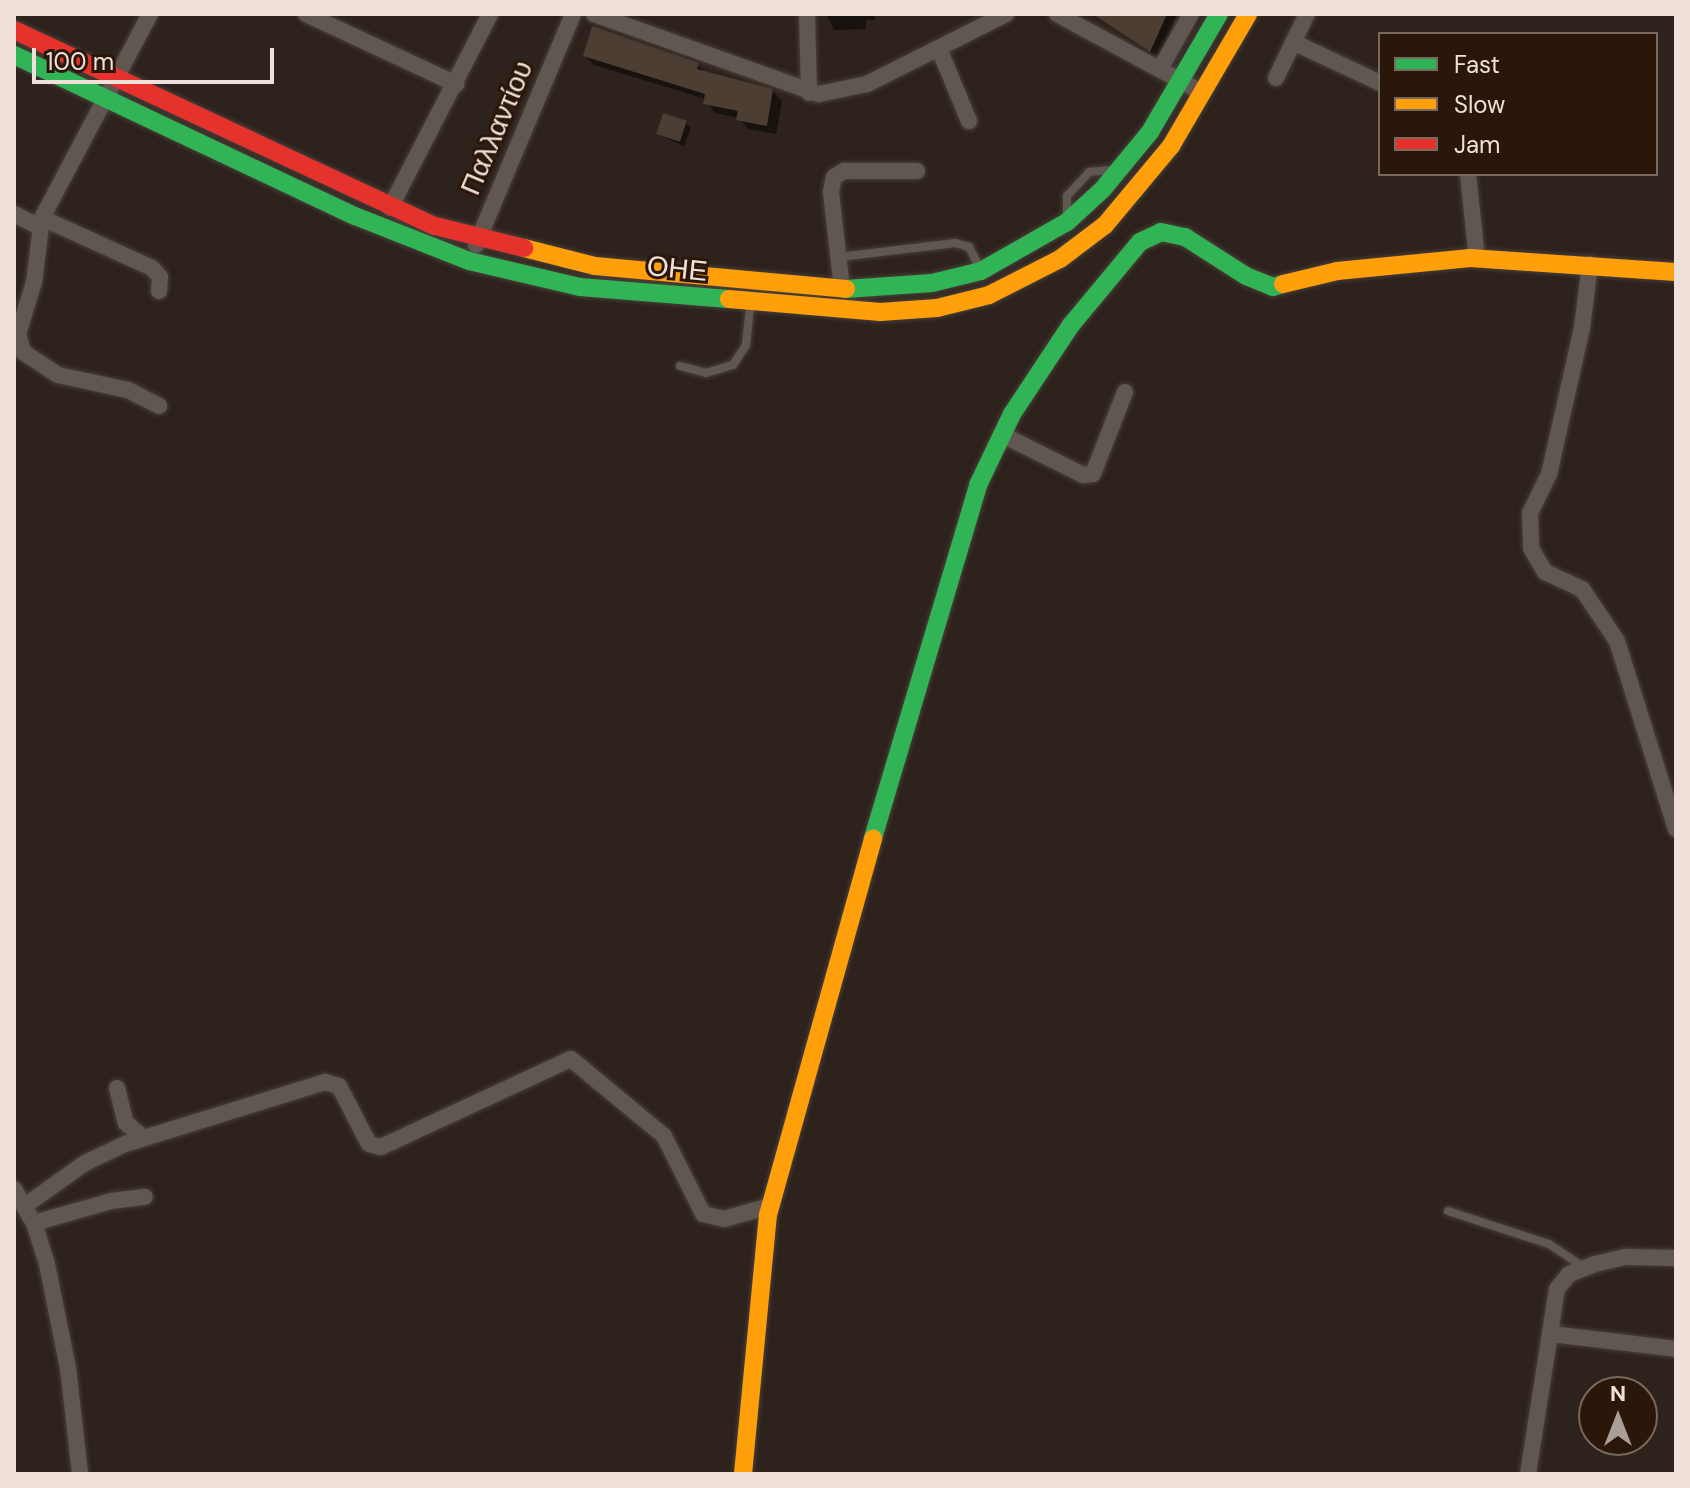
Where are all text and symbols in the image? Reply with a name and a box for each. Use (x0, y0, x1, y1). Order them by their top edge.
scale bar (36, 32, 278, 82)
legend (1378, 32, 1658, 176)
text: 100 m (46, 46, 114, 77)
text: Fast (1454, 49, 1500, 80)
street label: Παλλαντίου (454, 56, 540, 200)
text: Slow (1454, 89, 1505, 120)
text: Jam (1454, 129, 1500, 160)
street label: ΟΗΕ (645, 249, 709, 289)
north arrow (1578, 1376, 1658, 1456)
text: N (1610, 1379, 1626, 1408)

